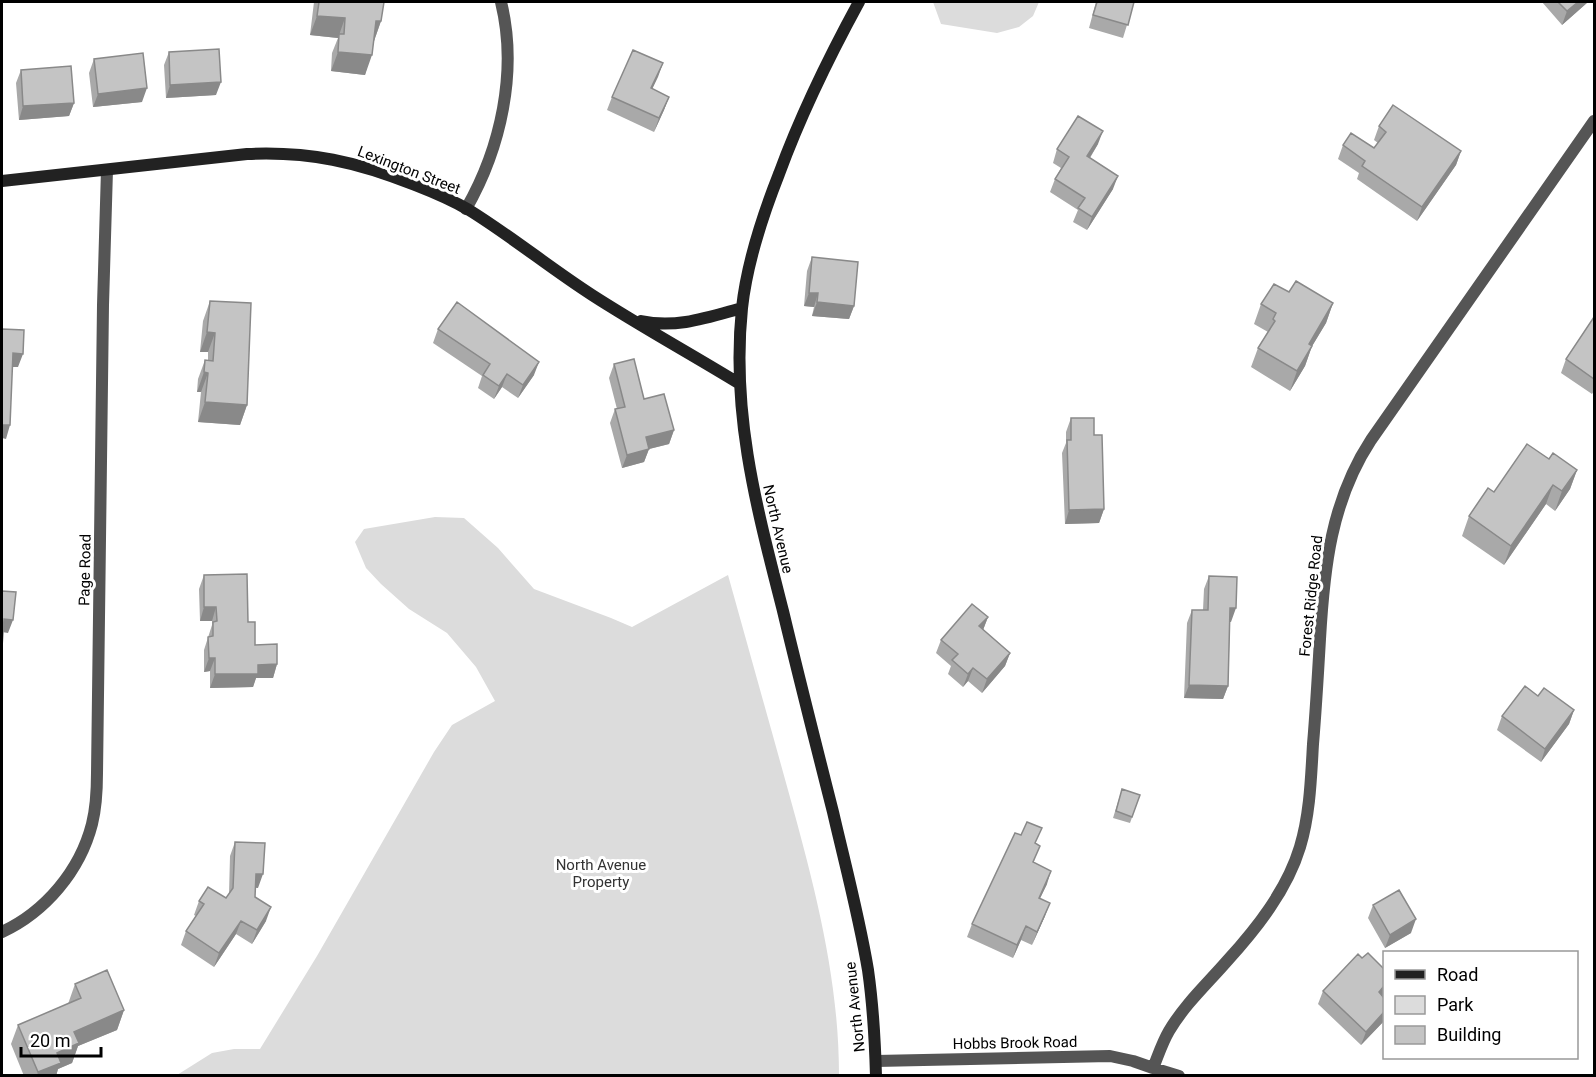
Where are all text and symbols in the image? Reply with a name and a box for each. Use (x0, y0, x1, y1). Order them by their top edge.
street label: Lexington Street (355, 142, 463, 198)
street label: North Avenue (759, 483, 797, 575)
street label: Page Road (75, 534, 95, 606)
street label: Forest Ridge Road (1296, 534, 1326, 658)
park label: North Avenue Property (556, 856, 646, 891)
legend (1383, 951, 1578, 1059)
street label: North Avenue (841, 961, 869, 1053)
text: Road (1437, 964, 1478, 985)
text: Park (1437, 994, 1474, 1015)
scale bar (21, 1020, 100, 1058)
text: Building (1437, 1024, 1501, 1045)
text: 20 m (30, 1030, 70, 1051)
street label: Hobbs Brook Road (953, 1033, 1077, 1053)

